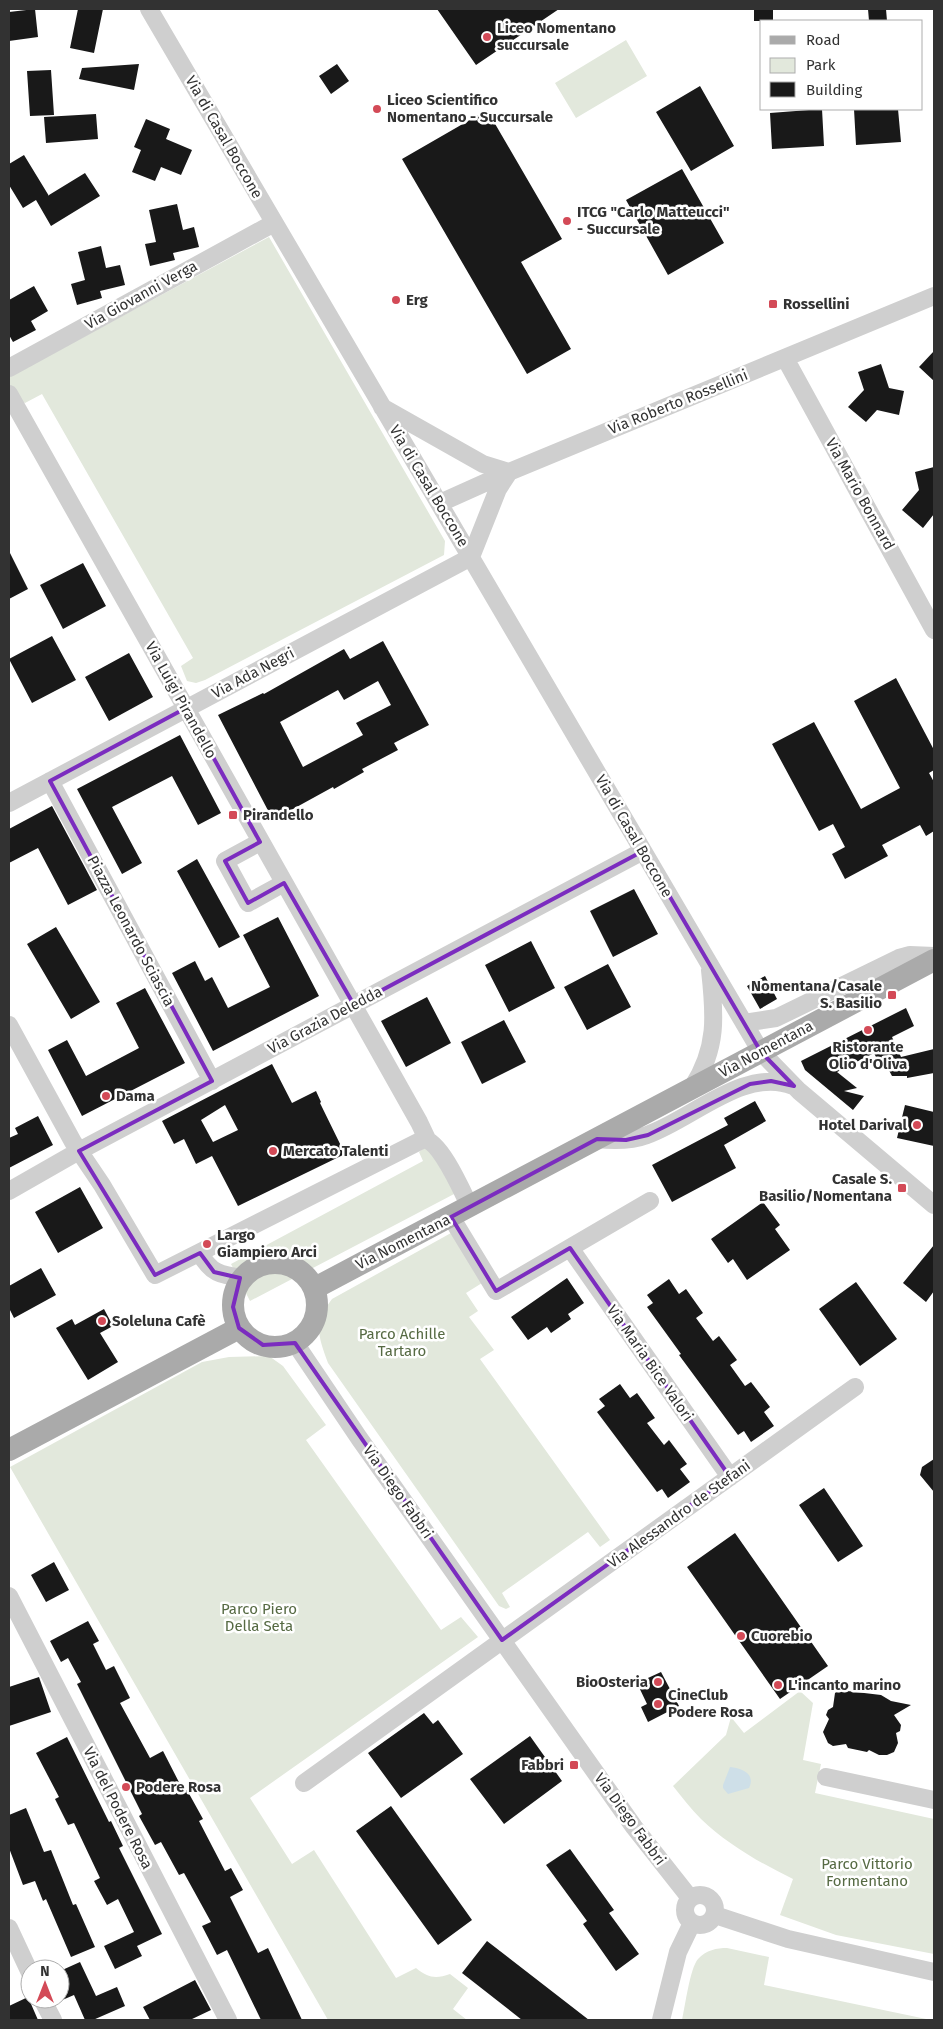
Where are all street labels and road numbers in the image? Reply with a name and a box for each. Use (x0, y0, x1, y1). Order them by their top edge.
street label: Via di Casal Boccone (182, 72, 266, 202)
street label: Via Giovanni Verga (82, 257, 200, 333)
street label: Via Roberto Rossellini (606, 366, 750, 438)
street label: Via di Casal Boccone (386, 422, 472, 550)
street label: Via Mario Bonnard (822, 435, 898, 553)
street label: Via Luigi Pirandello (141, 638, 221, 762)
street label: Via Ada Negri (209, 644, 297, 702)
street label: Via di Casal Boccone (592, 771, 676, 901)
street label: Piazza Leonardo Sciascia (84, 852, 178, 1010)
street label: Via Grazia Deledda (265, 982, 385, 1058)
street label: Via Nomentana (716, 1017, 816, 1081)
street label: Via Nomentana (353, 1210, 453, 1274)
street label: Via Maria Bice Valori (603, 1301, 697, 1425)
street label: Via Diego Fabbri (359, 1442, 437, 1542)
street label: Via Alessandro de Stefani (604, 1456, 754, 1572)
street label: Via del Podere Rosa (79, 1744, 157, 1872)
street label: Via Diego Fabbri (591, 1769, 669, 1869)

